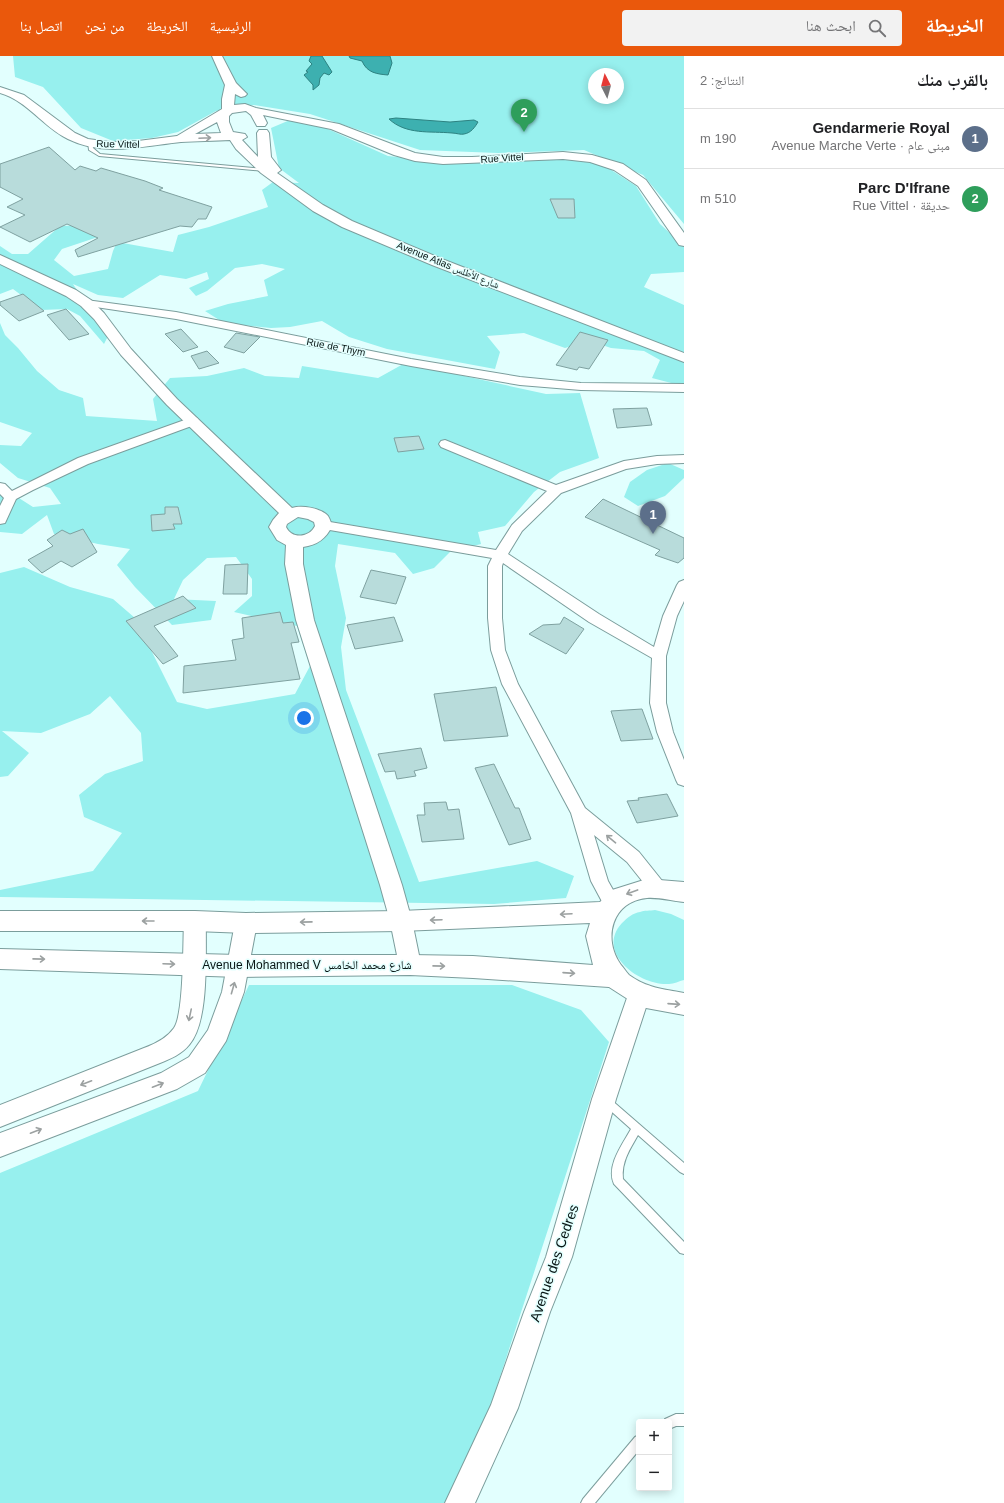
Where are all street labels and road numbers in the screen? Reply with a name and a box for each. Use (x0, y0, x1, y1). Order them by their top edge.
street label: Rue Vittel (96, 138, 140, 150)
street label: Rue Vittel (480, 151, 524, 165)
street label: Avenue Atlas شارع الأطلس (395, 239, 501, 292)
street label: Rue de Thym (306, 336, 366, 358)
street label: Avenue Mohammed V شارع محمد الخامس (202, 958, 412, 973)
street label: Avenue des Cedres (526, 1202, 582, 1324)

